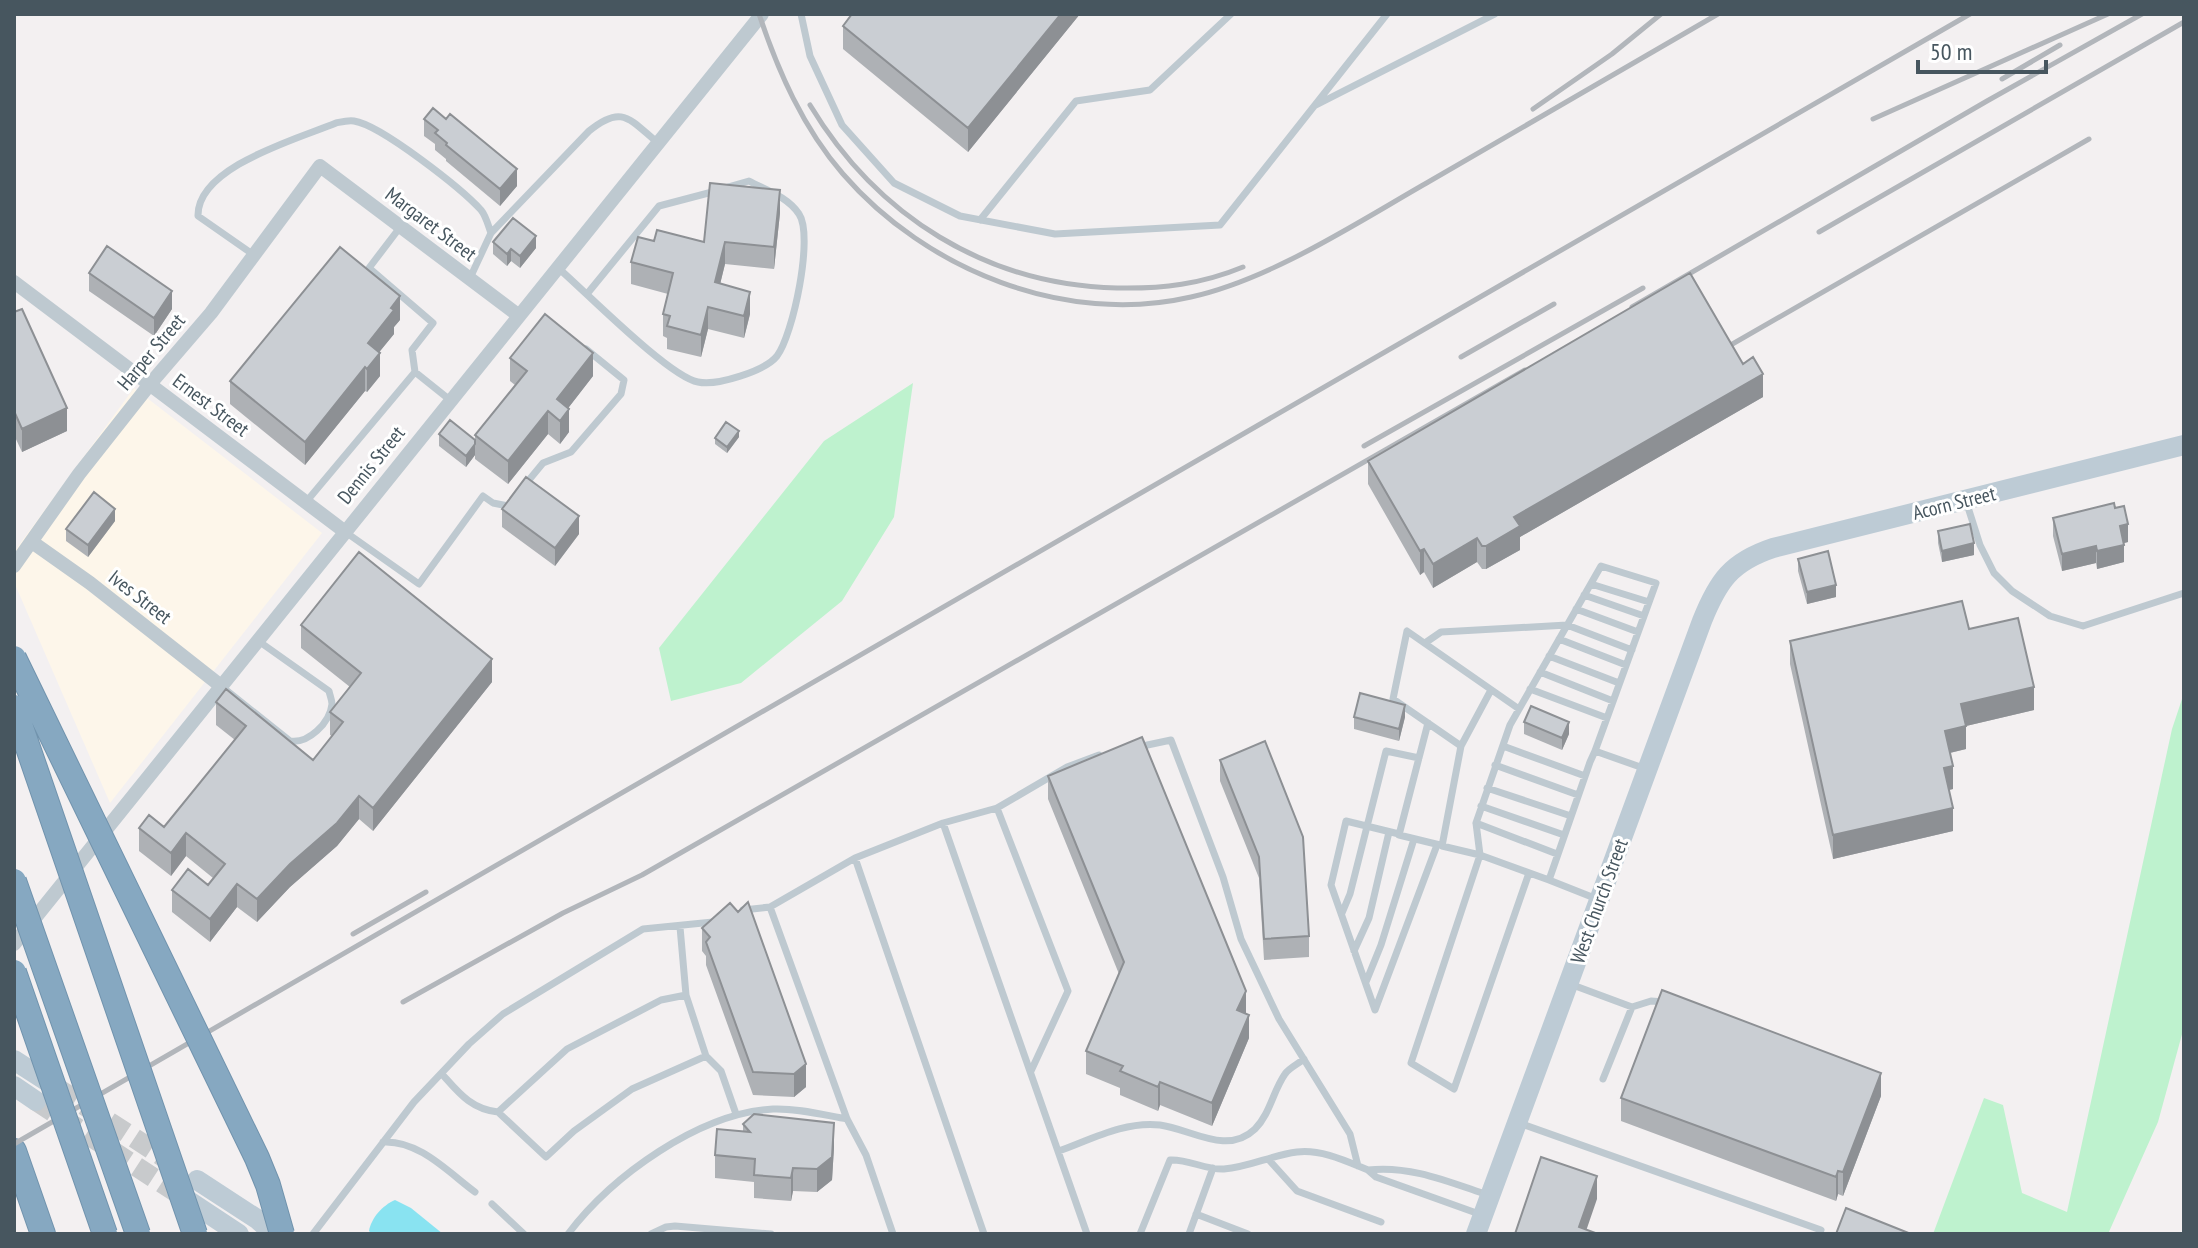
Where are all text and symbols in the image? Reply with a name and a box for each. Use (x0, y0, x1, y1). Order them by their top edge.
scale bar (1918, 24, 2046, 74)
text: 50 m (1930, 36, 1972, 67)
street label: Margaret Street (380, 181, 482, 267)
street label: Harper Street (111, 308, 191, 396)
street label: Ernest Street (168, 368, 255, 442)
street label: Dennis Street (332, 420, 411, 509)
street label: Acorn Street (1910, 480, 1999, 526)
street label: Ives Street (103, 564, 177, 630)
street label: West Church Street (1564, 834, 1634, 967)

